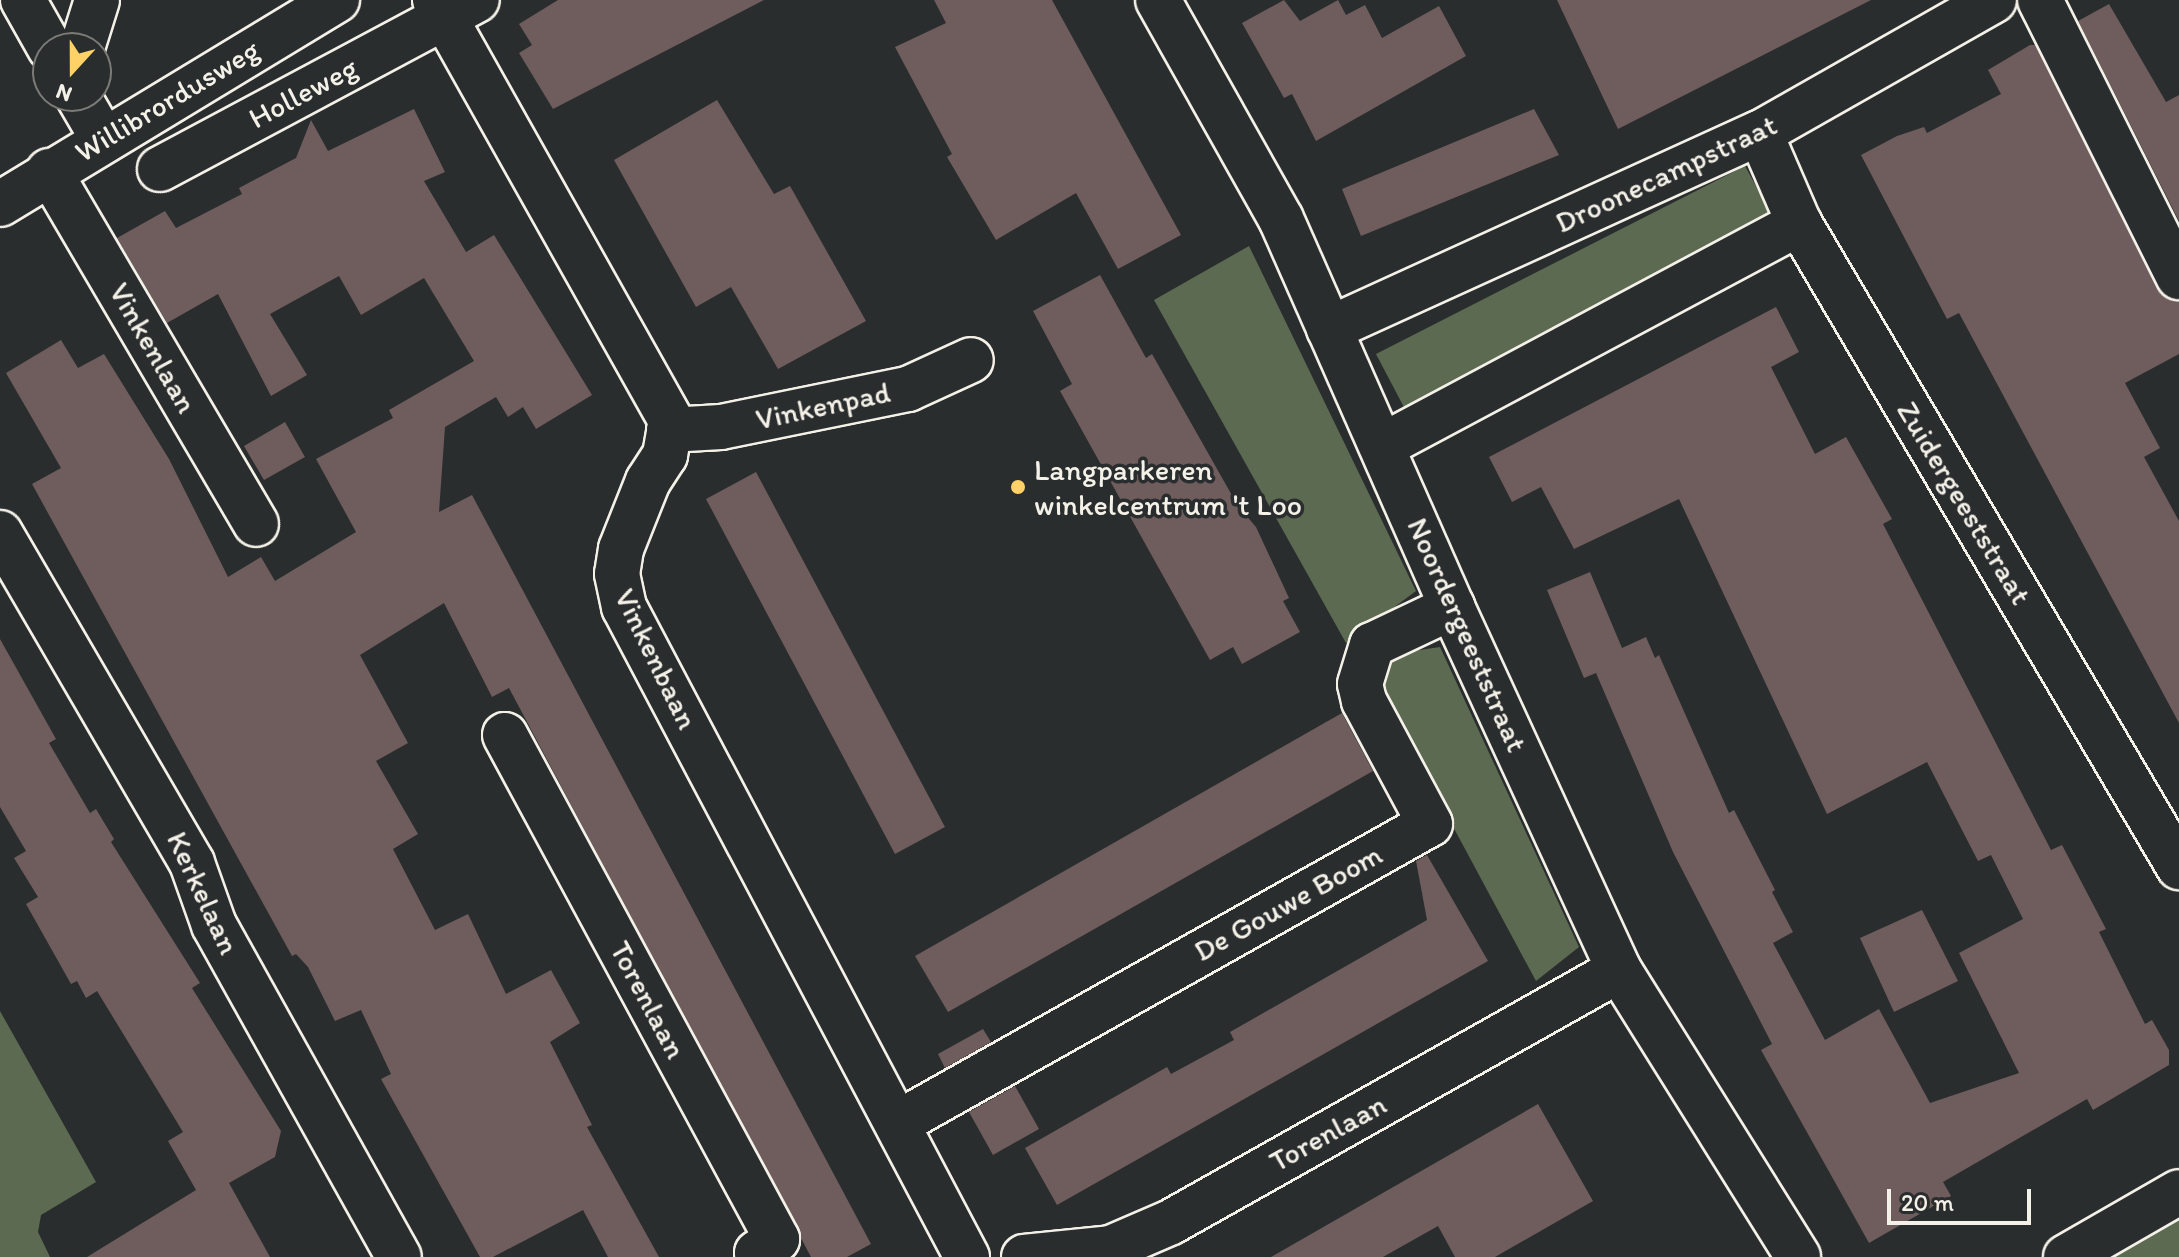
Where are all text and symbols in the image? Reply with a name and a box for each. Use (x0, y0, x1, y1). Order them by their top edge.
north arrow (32, 32, 112, 112)
street label: Willibrordusweg (68, 32, 266, 170)
street label: Holleweg (243, 49, 363, 137)
text: N (52, 78, 76, 108)
street label: Droonecampstraat (1550, 107, 1782, 241)
street label: Vinkenlaan (101, 276, 205, 420)
street label: Vinkenpad (753, 374, 893, 438)
street label: Zuidergeeststraat (1889, 395, 2039, 611)
place label: Langparkeren winkelcentrum 't Loo (1034, 452, 1302, 522)
marker: Langparkeren winkelcentrum 't Loo (1009, 478, 1027, 496)
street label: Noordergeeststraat (1399, 512, 1535, 758)
street label: Vinkenbaan (607, 583, 705, 735)
street label: Kerkelaan (159, 826, 247, 960)
street label: De Gouwe Boom (1187, 836, 1389, 970)
street label: Torenlaan (602, 935, 694, 1065)
street label: Torenlaan (1263, 1086, 1393, 1180)
scale bar (1891, 1173, 2035, 1223)
text: 20 m (1901, 1188, 1954, 1217)

